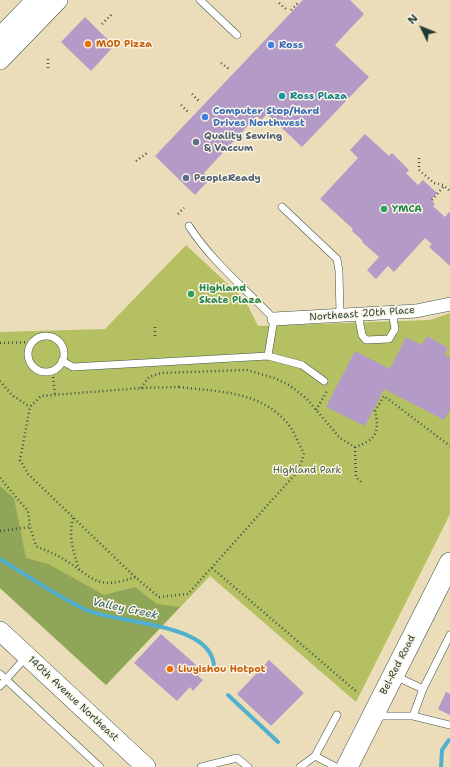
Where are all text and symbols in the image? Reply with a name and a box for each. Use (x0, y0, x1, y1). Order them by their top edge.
north arrow (402, 8, 442, 48)
text: N (404, 11, 421, 28)
place label: MOD Pizza (96, 38, 152, 50)
marker: MOD Pizza (83, 39, 93, 49)
place label: Ross (279, 39, 303, 51)
marker: Ross (266, 40, 276, 50)
place label: Ross Plaza (290, 90, 347, 102)
marker: Ross Plaza (277, 91, 287, 101)
place label: Computer Stop/Hard Drives Northwest (213, 105, 319, 128)
marker: Computer Stop/Hard Drives Northwest (200, 112, 210, 122)
place label: Quality Sewing & Vaccum (204, 130, 282, 154)
marker: Quality Sewing & Vaccum (191, 137, 201, 147)
place label: PeopleReady (194, 172, 261, 184)
marker: PeopleReady (181, 173, 191, 183)
place label: YMCA (392, 203, 422, 215)
marker: YMCA (379, 204, 389, 214)
place label: Highland Skate Plaza (199, 282, 262, 306)
marker: Highland Skate Plaza (186, 289, 196, 299)
street label: Northeast 20th Place (309, 304, 415, 324)
park label: Highland Park (273, 464, 341, 476)
water label: Valley Creek (91, 596, 159, 622)
street label: Bel-Red Road (378, 633, 418, 697)
street label: 140th Avenue Northeast (25, 654, 121, 744)
place label: Liuyishou Hotpot (178, 663, 266, 675)
marker: Liuyishou Hotpot (165, 664, 175, 674)

